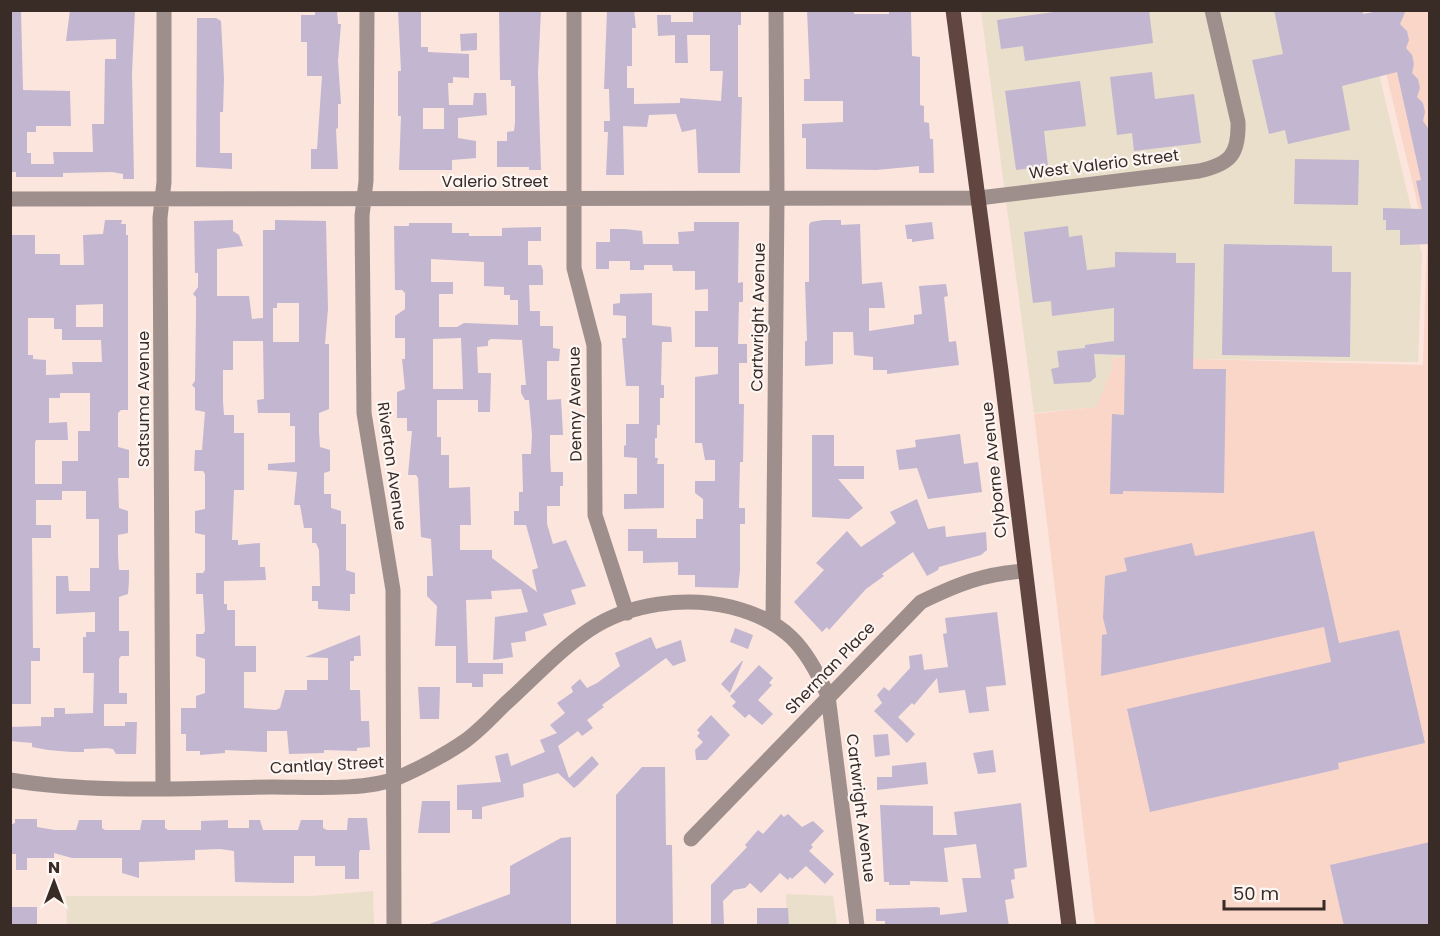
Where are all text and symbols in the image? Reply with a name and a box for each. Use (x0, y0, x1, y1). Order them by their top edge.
street label: West Valerio Street (1028, 143, 1180, 185)
street label: Valerio Street (442, 170, 549, 193)
street label: Cartwright Avenue (745, 242, 771, 392)
street label: Satsuma Avenue (132, 331, 155, 467)
street label: Denny Avenue (562, 346, 588, 462)
street label: Riverton Avenue (372, 400, 412, 532)
street label: Clyborne Avenue (975, 401, 1013, 539)
street label: Sherman Place (780, 616, 880, 720)
street label: Cartwright Avenue (840, 733, 882, 884)
street label: Cantlay Street (269, 751, 385, 779)
north arrow (24, 852, 84, 912)
text: N (48, 856, 60, 879)
scale bar (1224, 873, 1324, 911)
text: 50 m (1233, 881, 1279, 906)

